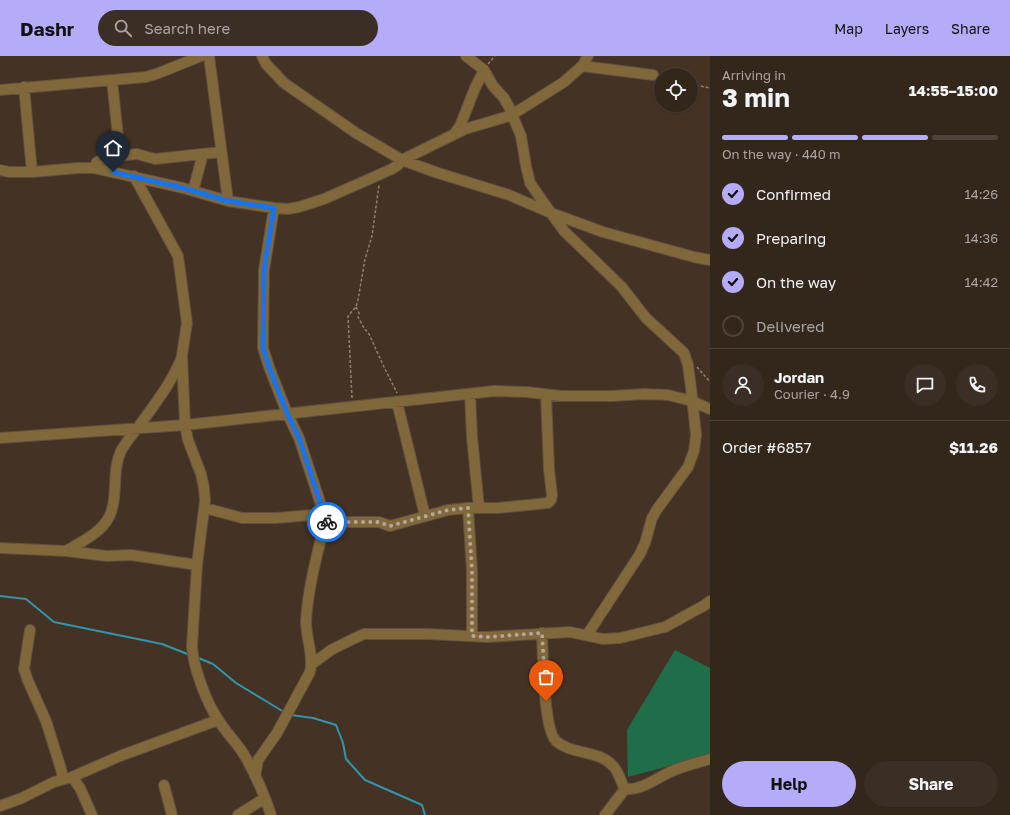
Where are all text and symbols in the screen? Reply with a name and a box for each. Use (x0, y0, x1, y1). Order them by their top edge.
search box (98, 10, 378, 46)
text: Dashr (20, 17, 74, 40)
icon: search (112, 17, 134, 39)
text: Search here (144, 19, 230, 37)
text: Map (834, 20, 863, 37)
text: Layers (885, 20, 929, 37)
text: Share (951, 20, 990, 37)
text: Arriving in (722, 67, 786, 83)
map controls (654, 68, 698, 112)
button: locate (654, 68, 698, 112)
text: 14:55–15:00 (909, 81, 998, 99)
text: 3 min (722, 82, 790, 113)
pin (96, 131, 130, 172)
icon: home (102, 137, 124, 159)
text: On the way · 440 m (722, 146, 841, 162)
icon: check (722, 183, 744, 205)
text: Confirmed (756, 185, 831, 203)
text: 14:26 (964, 186, 998, 202)
icon: check (722, 227, 744, 249)
text: Preparing (756, 229, 826, 247)
text: 14:36 (964, 230, 998, 246)
icon: check (722, 271, 744, 293)
text: On the way (756, 273, 836, 291)
text: 14:42 (964, 274, 998, 290)
text: Delivered (756, 317, 824, 335)
button: person (722, 364, 764, 406)
button: chat (904, 364, 946, 406)
button: phone (956, 364, 998, 406)
text: Jordan (774, 368, 824, 386)
text: Courier · 4.9 (774, 386, 850, 402)
text: Order #6857 (722, 438, 811, 456)
text: $11.26 (949, 438, 998, 456)
courier (307, 502, 347, 542)
icon: bike (316, 511, 338, 533)
pin (529, 660, 563, 701)
icon: bag (535, 666, 557, 688)
button: Help (722, 761, 856, 807)
button: Share (864, 761, 998, 807)

